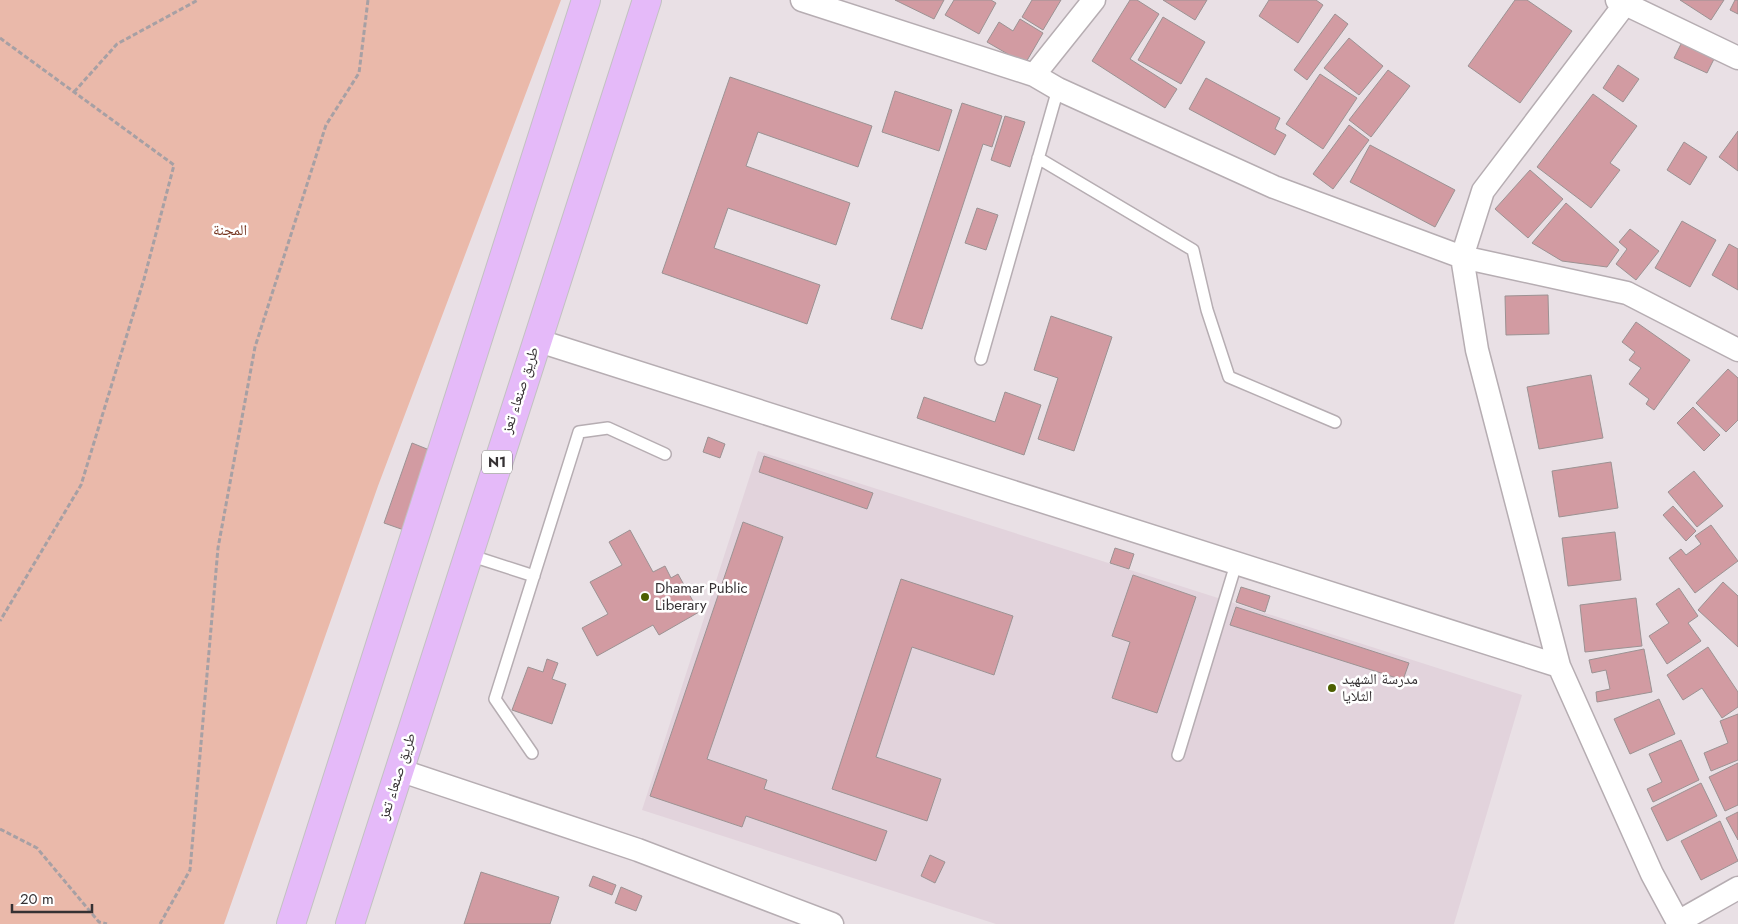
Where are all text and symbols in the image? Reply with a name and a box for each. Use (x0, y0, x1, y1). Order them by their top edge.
park label: المجنة (213, 219, 247, 241)
street label: طريق صنعاء تعز (495, 344, 544, 437)
road number: N1 (482, 451, 512, 474)
place label: Dhamar Public Liberary (655, 577, 748, 616)
marker: Dhamar Public Liberary (639, 591, 651, 603)
place label: مدرسة الشهيد الثلايا (1342, 668, 1418, 707)
marker: مدرسة الشهيد الثلايا (1326, 682, 1338, 694)
street label: طريق صنعاء تعز (372, 730, 421, 823)
scale bar (12, 882, 92, 914)
text: 20 m (20, 888, 54, 910)

